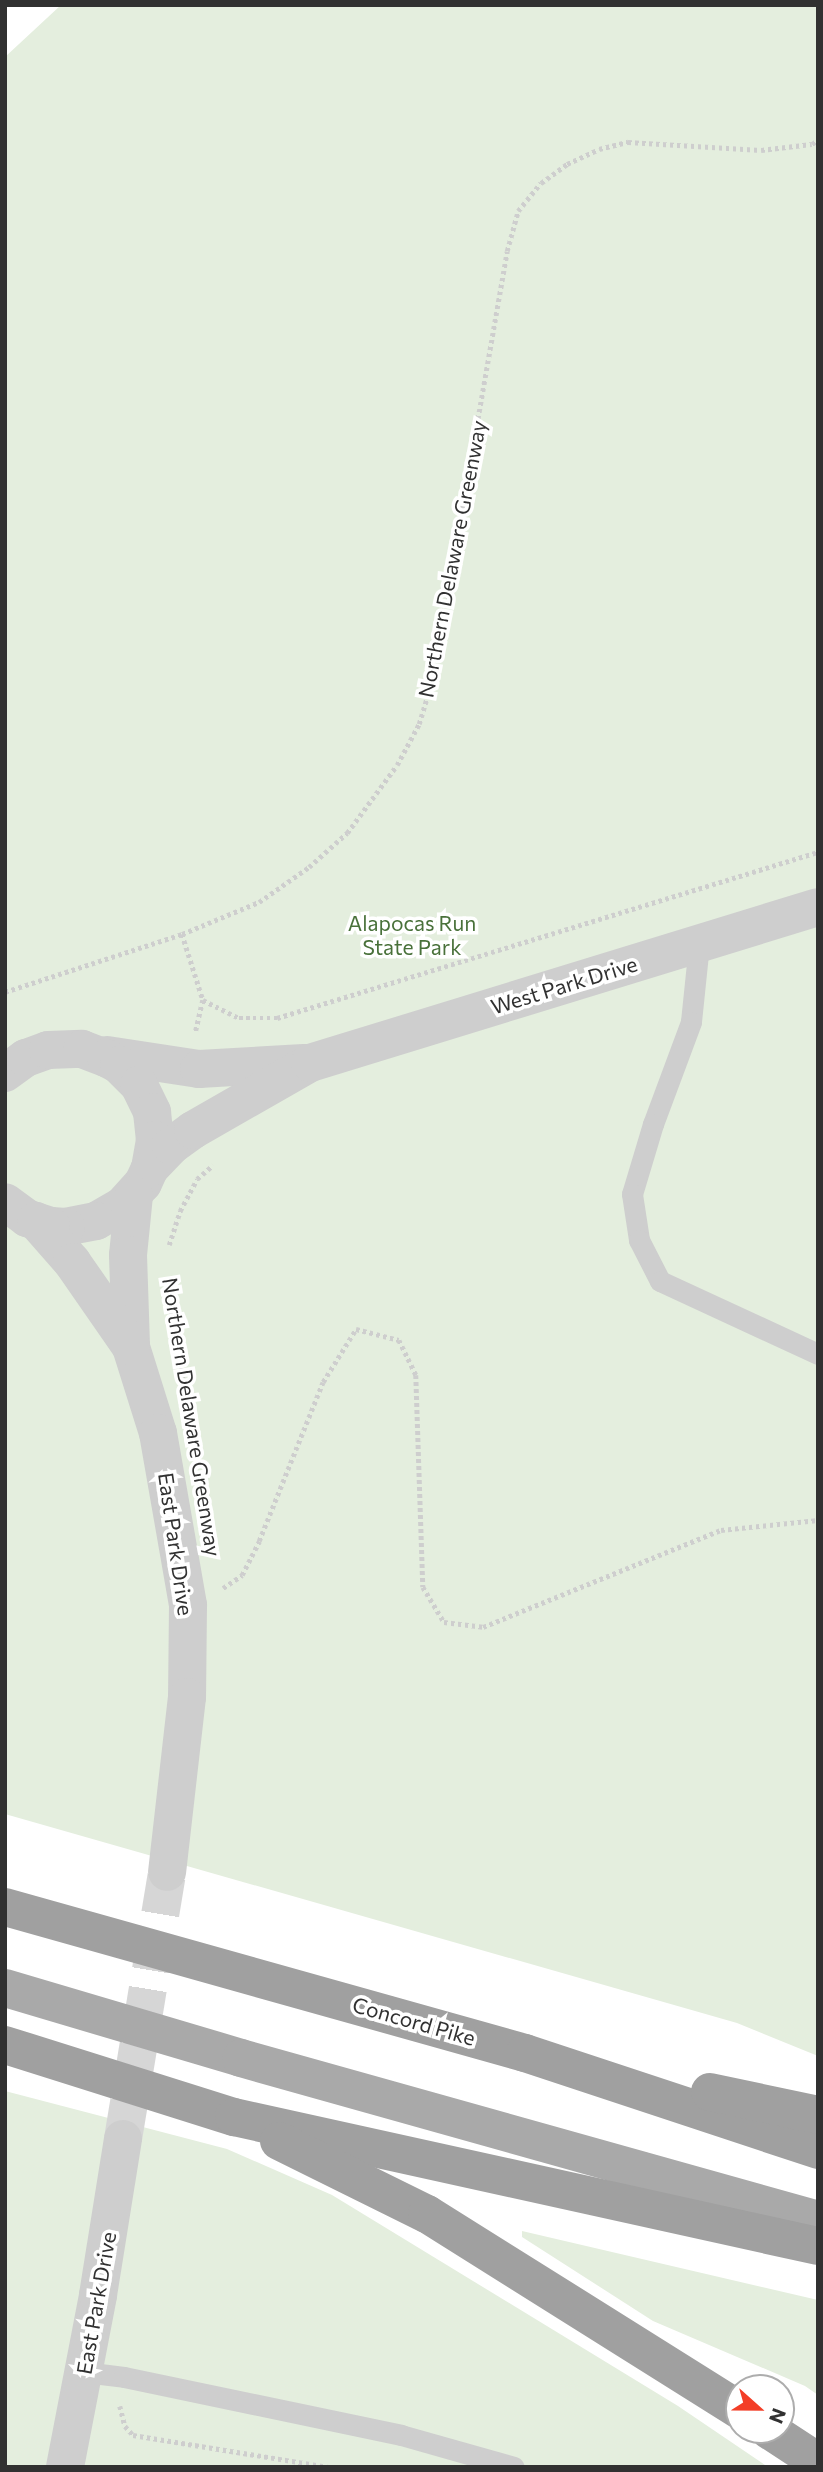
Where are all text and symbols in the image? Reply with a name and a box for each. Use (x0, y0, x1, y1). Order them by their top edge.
street label: Northern Delaware Greenway (413, 418, 491, 700)
park label: Alapocas Run State Park (348, 910, 476, 960)
street label: West Park Drive (488, 951, 640, 1019)
street label: Northern Delaware Greenway (158, 1276, 226, 1558)
street label: East Park Drive (153, 1471, 199, 1617)
street label: Concord Pike (350, 1991, 478, 2051)
street label: East Park Drive (71, 2230, 121, 2376)
north arrow (725, 2374, 795, 2444)
text: N (765, 2405, 791, 2427)

